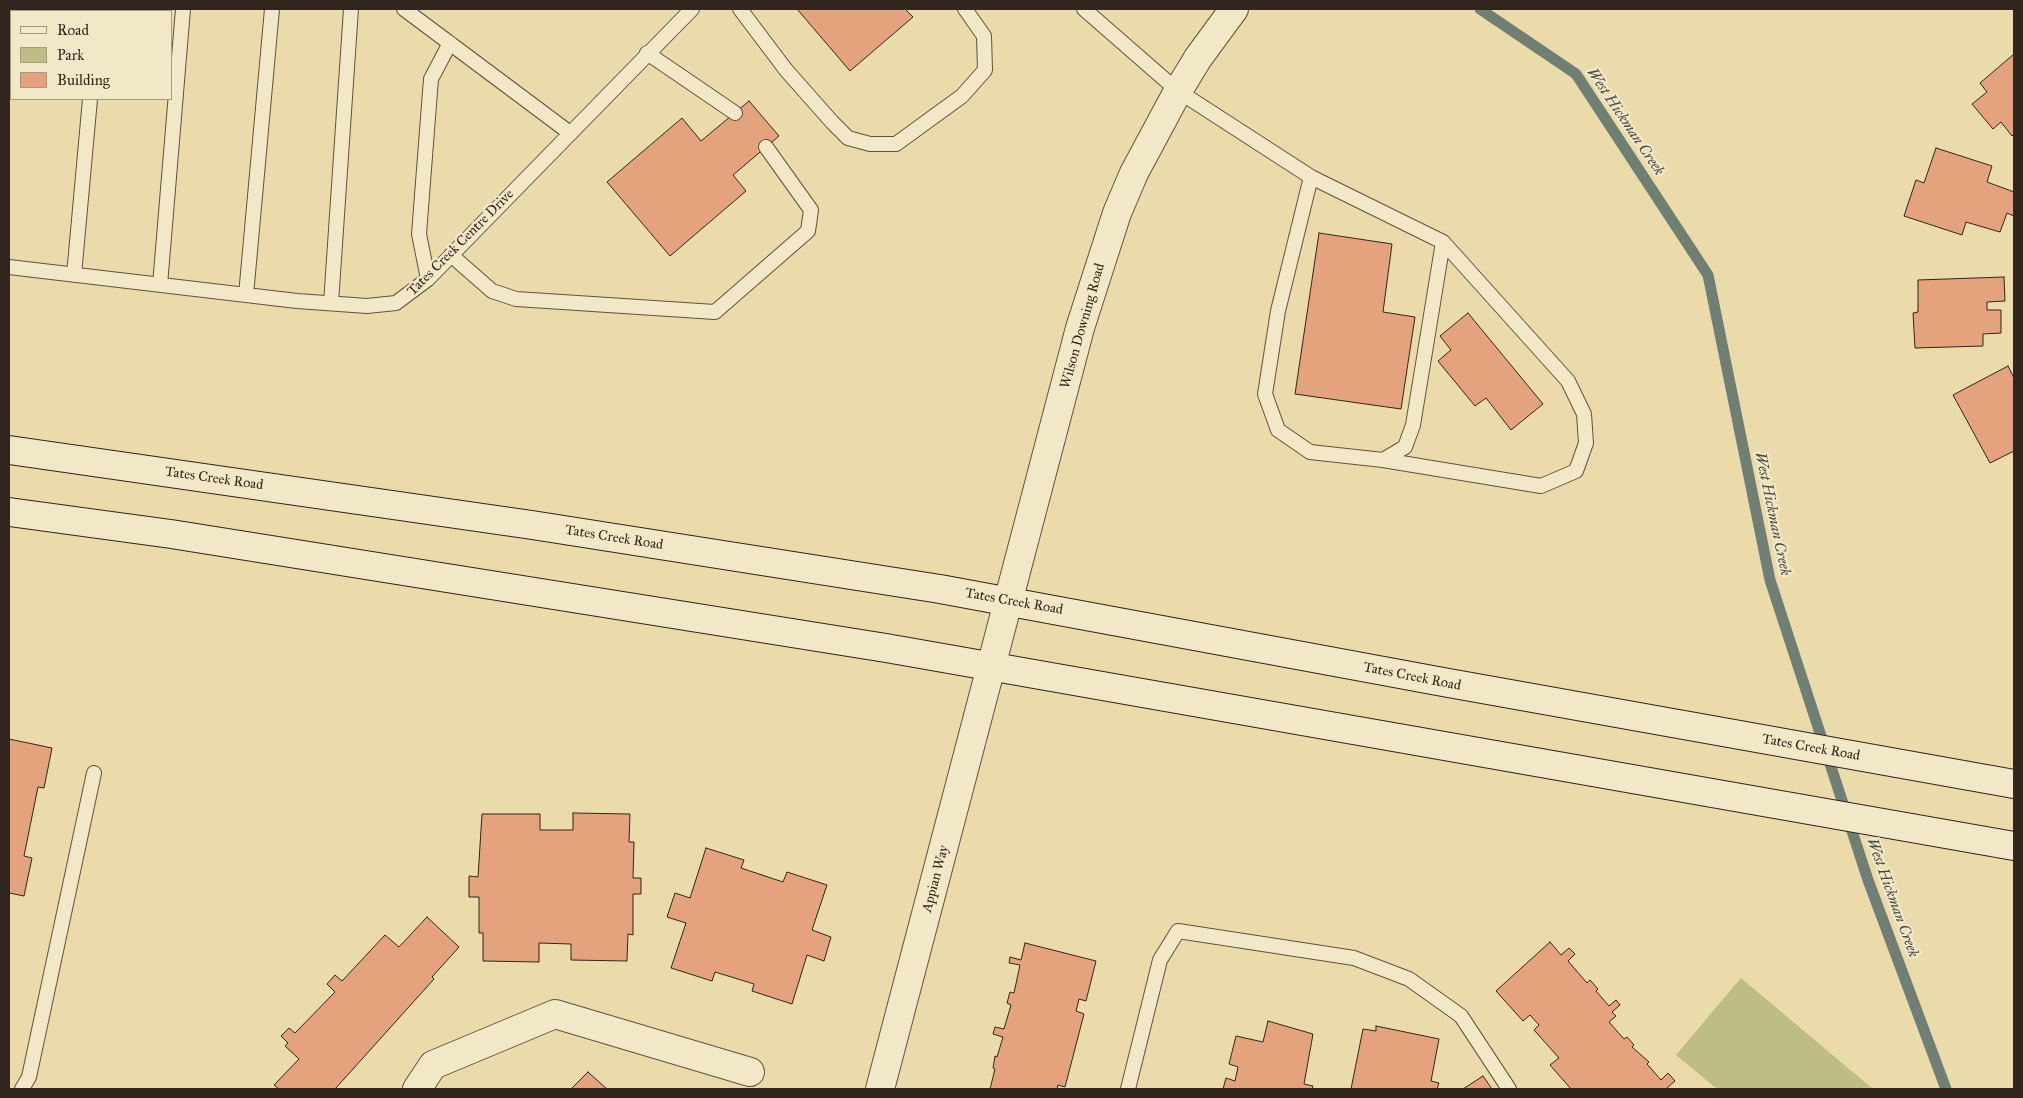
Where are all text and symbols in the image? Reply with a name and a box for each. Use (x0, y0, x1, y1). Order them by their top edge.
legend (10, 10, 172, 100)
text: Road (57, 21, 89, 39)
text: Park (57, 46, 84, 64)
water label: West Hickman Creek (1582, 65, 1668, 179)
text: Building (57, 71, 110, 89)
street label: Tates Creek Centre Drive (404, 186, 518, 300)
street label: Wilson Downing Road (1057, 261, 1109, 391)
water label: West Hickman Creek (1750, 451, 1794, 577)
street label: Tates Creek Road (164, 464, 264, 494)
street label: Tates Creek Road (564, 522, 664, 554)
street label: Tates Creek Road (964, 585, 1064, 619)
street label: Tates Creek Road (1362, 659, 1462, 695)
street label: Tates Creek Road (1761, 731, 1861, 765)
water label: West Hickman Creek (1862, 836, 1922, 960)
street label: Appian Way (919, 844, 953, 914)

